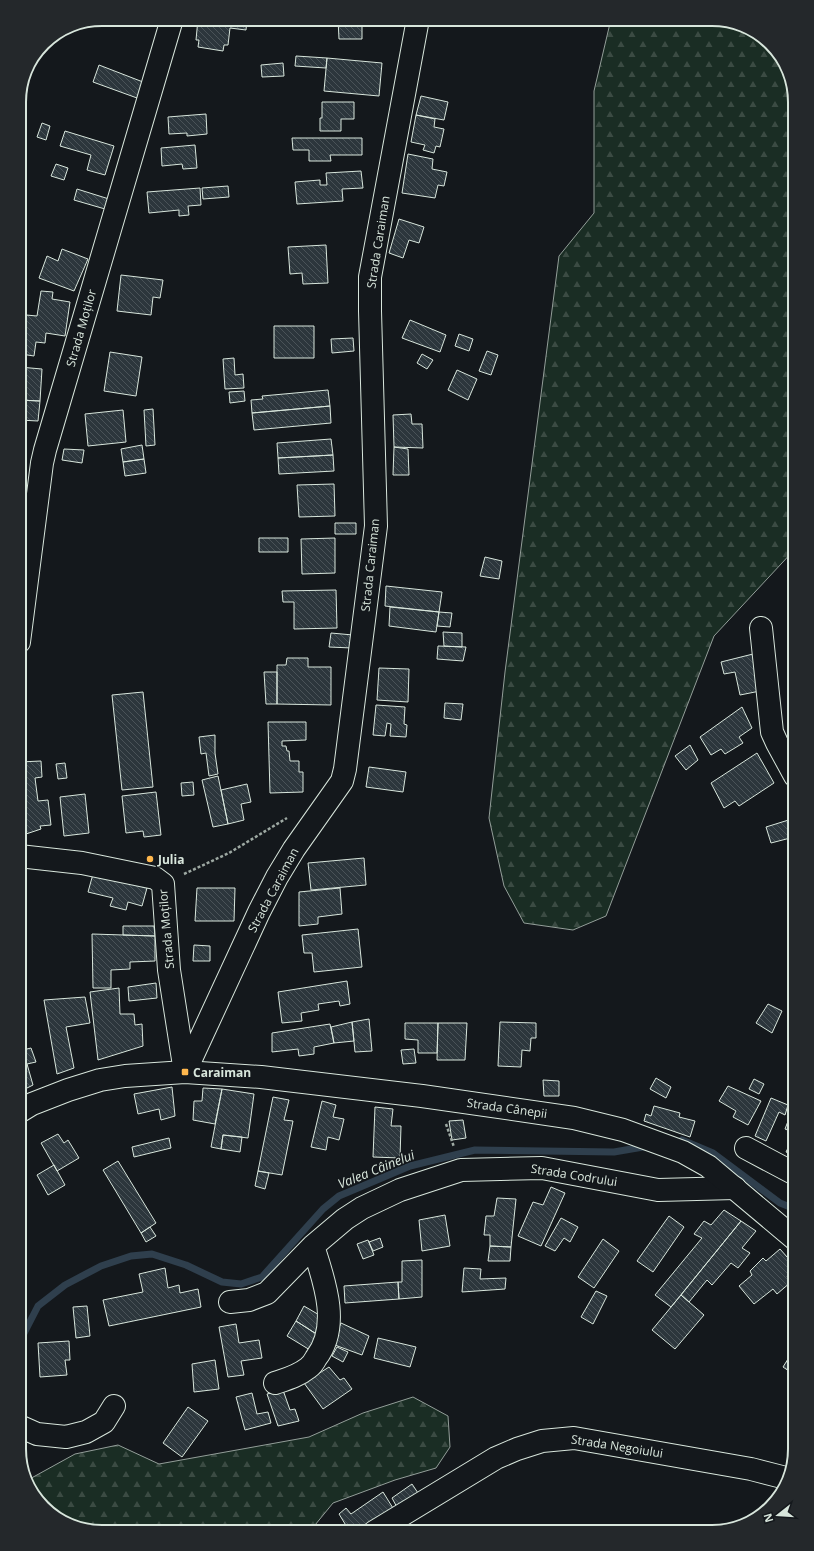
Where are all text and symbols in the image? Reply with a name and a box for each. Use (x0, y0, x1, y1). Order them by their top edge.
street label: Strada Caraiman (362, 194, 394, 290)
street label: Strada Moților (62, 287, 100, 369)
street label: Strada Caraiman (357, 518, 383, 612)
street label: Strada Caraiman (244, 845, 302, 935)
place label: Julia (157, 851, 184, 868)
marker: Julia (145, 854, 155, 864)
street label: Strada Moților (154, 888, 178, 970)
place label: Caraiman (193, 1064, 251, 1081)
marker: Caraiman (180, 1067, 190, 1077)
street label: Strada Cânepii (466, 1094, 548, 1122)
water label: Valea Câinelui (335, 1145, 418, 1193)
street label: Strada Codrului (530, 1160, 618, 1190)
street label: Strada Negoiului (570, 1430, 664, 1462)
north arrow (758, 1495, 798, 1535)
text: N (759, 1512, 776, 1525)

